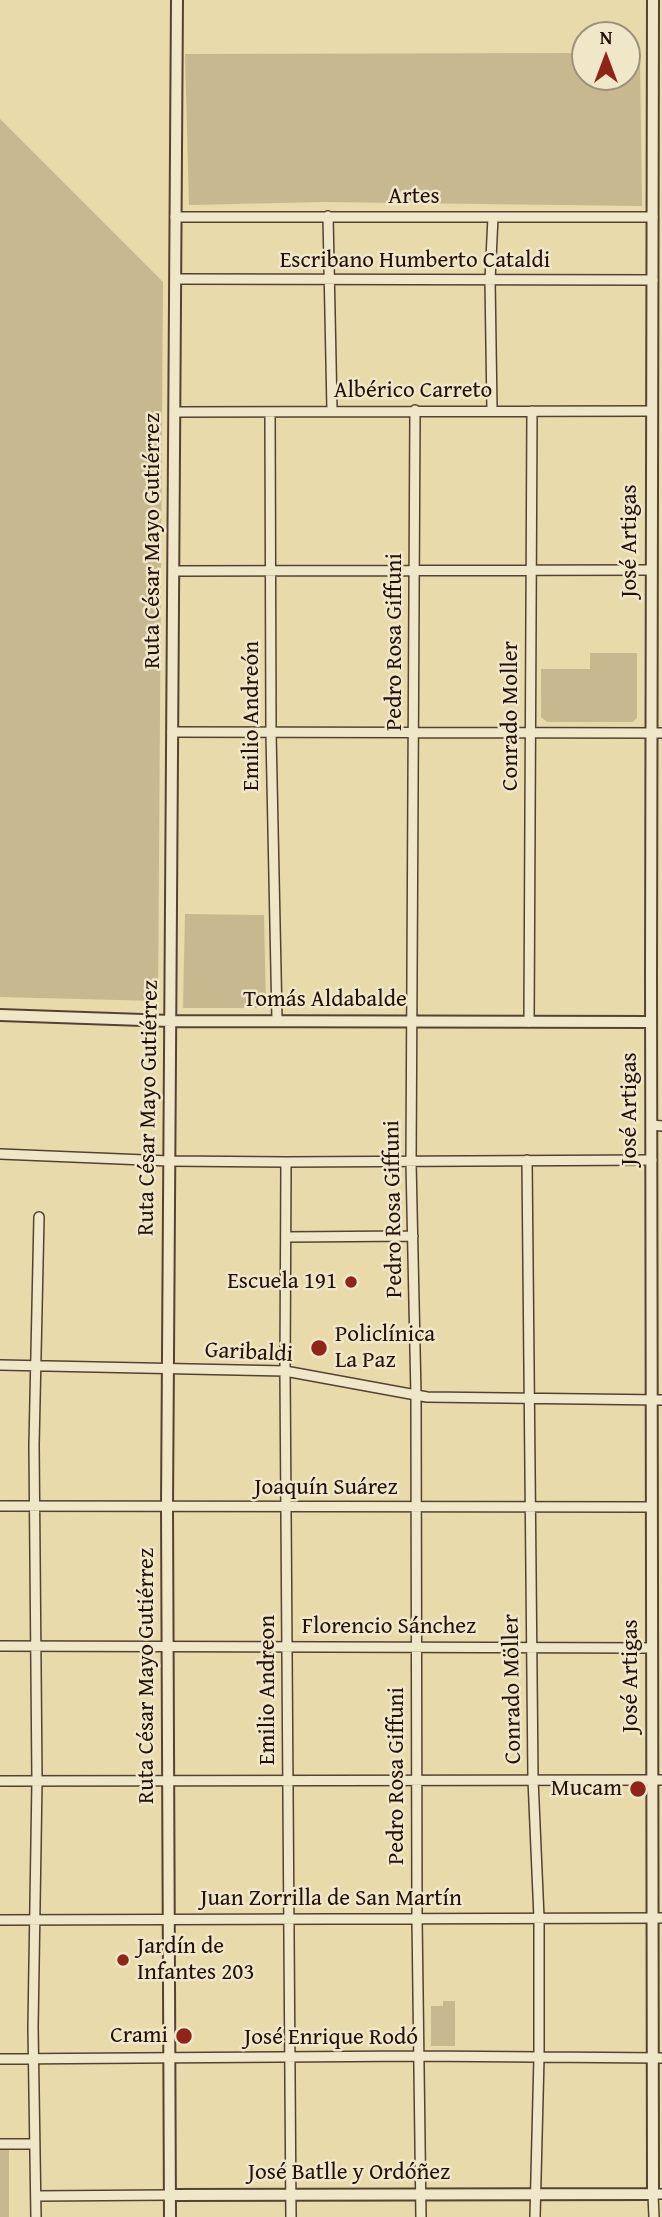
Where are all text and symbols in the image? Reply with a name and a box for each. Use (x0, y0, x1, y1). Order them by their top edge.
north arrow (571, 21, 641, 91)
text: N (600, 23, 612, 51)
street label: Artes (388, 183, 440, 211)
street label: Escribano Humberto Cataldi (280, 247, 550, 275)
street label: Albérico Carreto (334, 377, 492, 405)
street label: Ruta César Mayo Gutiérrez (139, 413, 167, 669)
street label: José Artigas (616, 484, 644, 598)
street label: Pedro Rosa Giffuni (381, 553, 409, 731)
street label: Emilio Andreón (238, 641, 266, 791)
street label: Conrado Moller (497, 641, 525, 791)
street label: Ruta César Mayo Gutiérrez (133, 980, 165, 1236)
street label: Tomás Aldabalde (243, 986, 407, 1014)
street label: José Artigas (616, 1052, 644, 1166)
street label: Pedro Rosa Giffuni (379, 1120, 409, 1298)
place label: Escuela 191 (227, 1268, 337, 1296)
marker: Escuela 191 (343, 1274, 359, 1290)
place label: Policlínica La Paz (335, 1321, 435, 1375)
street label: Garibaldi (204, 1337, 294, 1369)
marker: Policlínica La Paz (309, 1338, 329, 1358)
street label: Joaquín Suárez (254, 1474, 398, 1502)
street label: Ruta César Mayo Gutiérrez (133, 1548, 161, 1804)
street label: Florencio Sánchez (302, 1613, 476, 1641)
street label: Conrado Möller (498, 1614, 528, 1764)
street label: Emilio Andreon (254, 1615, 282, 1765)
street label: José Artigas (617, 1619, 645, 1733)
street label: Pedro Rosa Giffuni (383, 1687, 411, 1865)
place label: Mucam (551, 1775, 622, 1803)
marker: Mucam (628, 1779, 648, 1799)
street label: Juan Zorrilla de San Martín (200, 1885, 462, 1913)
place label: Jardín de Infantes 203 (137, 1933, 254, 1987)
marker: Jardín de Infantes 203 (115, 1952, 131, 1968)
place label: Crami (110, 2022, 168, 2050)
street label: José Enrique Rodó (244, 2024, 418, 2052)
marker: Crami (174, 2026, 194, 2046)
street label: José Batlle y Ordóñez (248, 2159, 450, 2187)

